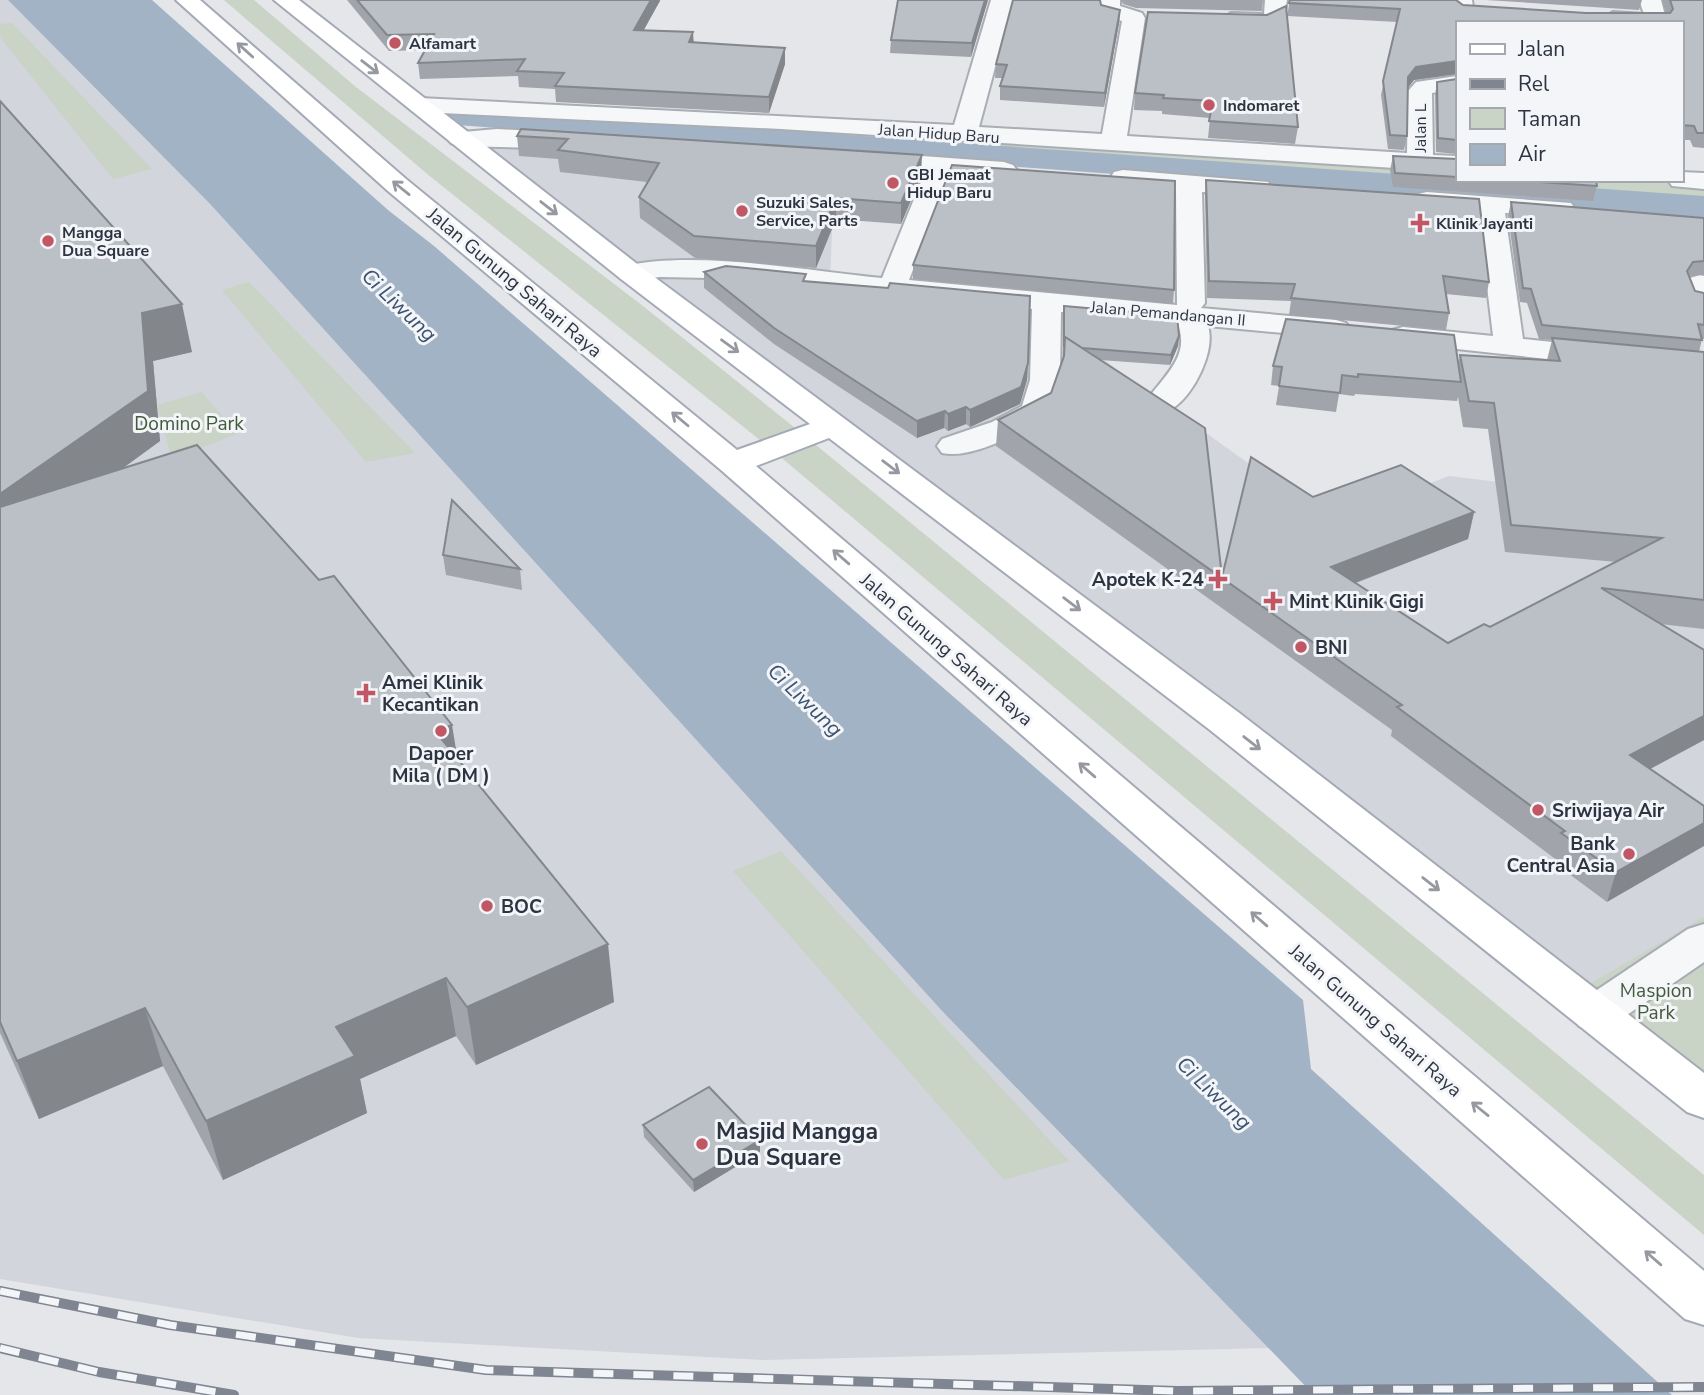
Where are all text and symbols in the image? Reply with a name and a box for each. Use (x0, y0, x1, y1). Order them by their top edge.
legend (1456, 21, 1683, 182)
place label: Alfamart (409, 33, 477, 55)
marker: Alfamart (387, 35, 403, 51)
text: Jalan (1517, 35, 1565, 63)
one-way arrow (237, 42, 254, 59)
one-way arrow (361, 59, 379, 74)
text: Rel (1518, 70, 1550, 98)
place label: Indomaret (1223, 95, 1300, 117)
marker: Indomaret (1201, 97, 1217, 113)
street label: Jalan L (1410, 103, 1432, 153)
text: Taman (1518, 105, 1581, 133)
street label: Jalan Hidup Baru (876, 119, 1000, 149)
text: Air (1518, 140, 1546, 168)
place label: GBI Jemaat Hidup Baru (907, 164, 992, 204)
marker: GBI Jemaat Hidup Baru (885, 175, 901, 191)
one-way arrow (392, 180, 410, 195)
place label: Suzuki Sales, Service, Parts (756, 192, 858, 232)
one-way arrow (539, 200, 557, 215)
street label: Jalan Gunung Sahari Raya (420, 201, 607, 364)
marker: Suzuki Sales, Service, Parts (734, 203, 750, 219)
marker: Klinik Jayanti (1410, 213, 1430, 233)
place label: Klinik Jayanti (1436, 213, 1533, 235)
place label: Mangga Dua Square (62, 222, 149, 262)
marker: Mangga Dua Square (40, 233, 56, 249)
water label: Ci Liwung (355, 262, 443, 348)
street label: Jalan Pemandangan II (1088, 296, 1246, 332)
one-way arrow (720, 338, 738, 353)
park label: Domino Park (134, 411, 244, 437)
one-way arrow (672, 411, 690, 427)
one-way arrow (881, 459, 899, 474)
one-way arrow (832, 549, 850, 565)
street label: Jalan Gunung Sahari Raya (854, 567, 1038, 732)
place label: Apotek K-24 (1092, 567, 1204, 593)
marker: Apotek K-24 (1210, 571, 1226, 587)
place label: Mint Klinik Gigi (1289, 589, 1424, 615)
marker: Mint Klinik Gigi (1263, 591, 1283, 611)
one-way arrow (1062, 597, 1080, 612)
place label: BNI (1315, 635, 1348, 661)
marker: BNI (1293, 639, 1309, 655)
water label: Ci Liwung (761, 657, 849, 743)
place label: Amei Klinik Kecantikan (382, 670, 484, 718)
marker: Amei Klinik Kecantikan (356, 683, 376, 703)
marker: Dapoer Mila ( DM ) (433, 723, 449, 739)
one-way arrow (1242, 735, 1261, 750)
place label: Dapoer Mila ( DM ) (392, 741, 490, 789)
one-way arrow (1078, 762, 1096, 778)
place label: Sriwijaya Air (1552, 798, 1665, 824)
marker: Sriwijaya Air (1530, 802, 1546, 818)
place label: Bank Central Asia (1507, 831, 1616, 879)
marker: Bank Central Asia (1621, 846, 1637, 862)
one-way arrow (1421, 876, 1439, 892)
place label: BOC (501, 894, 542, 920)
marker: BOC (479, 898, 495, 914)
one-way arrow (1250, 911, 1268, 927)
street label: Jalan Gunung Sahari Raya (1283, 938, 1467, 1103)
park label: Maspion Park (1620, 978, 1692, 1026)
water label: Ci Liwung (1170, 1050, 1258, 1136)
one-way arrow (1472, 1101, 1490, 1117)
place label: Masjid Mangga Dua Square (716, 1116, 878, 1173)
marker: Masjid Mangga Dua Square (694, 1136, 710, 1152)
one-way arrow (1644, 1250, 1662, 1266)

